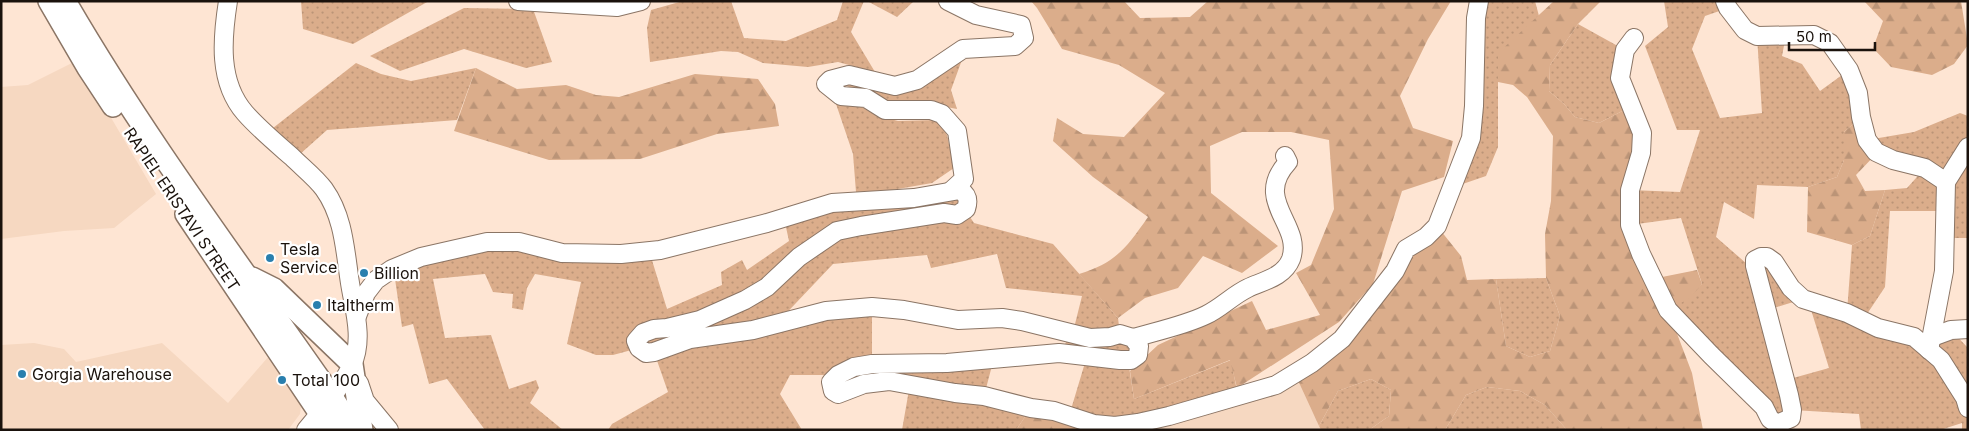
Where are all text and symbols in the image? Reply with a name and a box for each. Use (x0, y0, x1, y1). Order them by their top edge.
scale bar (1789, 20, 1875, 52)
text: 50 m (1796, 27, 1832, 46)
street label: RAPIEL ERISTAVI STREET (120, 124, 244, 294)
place label: Tesla Service (280, 239, 337, 277)
marker: Tesla Service (264, 252, 276, 264)
place label: Billion (374, 263, 419, 283)
marker: Billion (358, 267, 370, 279)
place label: Italtherm (327, 295, 394, 315)
marker: Italtherm (311, 299, 323, 311)
place label: Gorgia Warehouse (32, 364, 172, 384)
marker: Gorgia Warehouse (16, 368, 28, 380)
place label: Total 100 (292, 370, 360, 390)
marker: Total 100 (276, 374, 288, 386)

